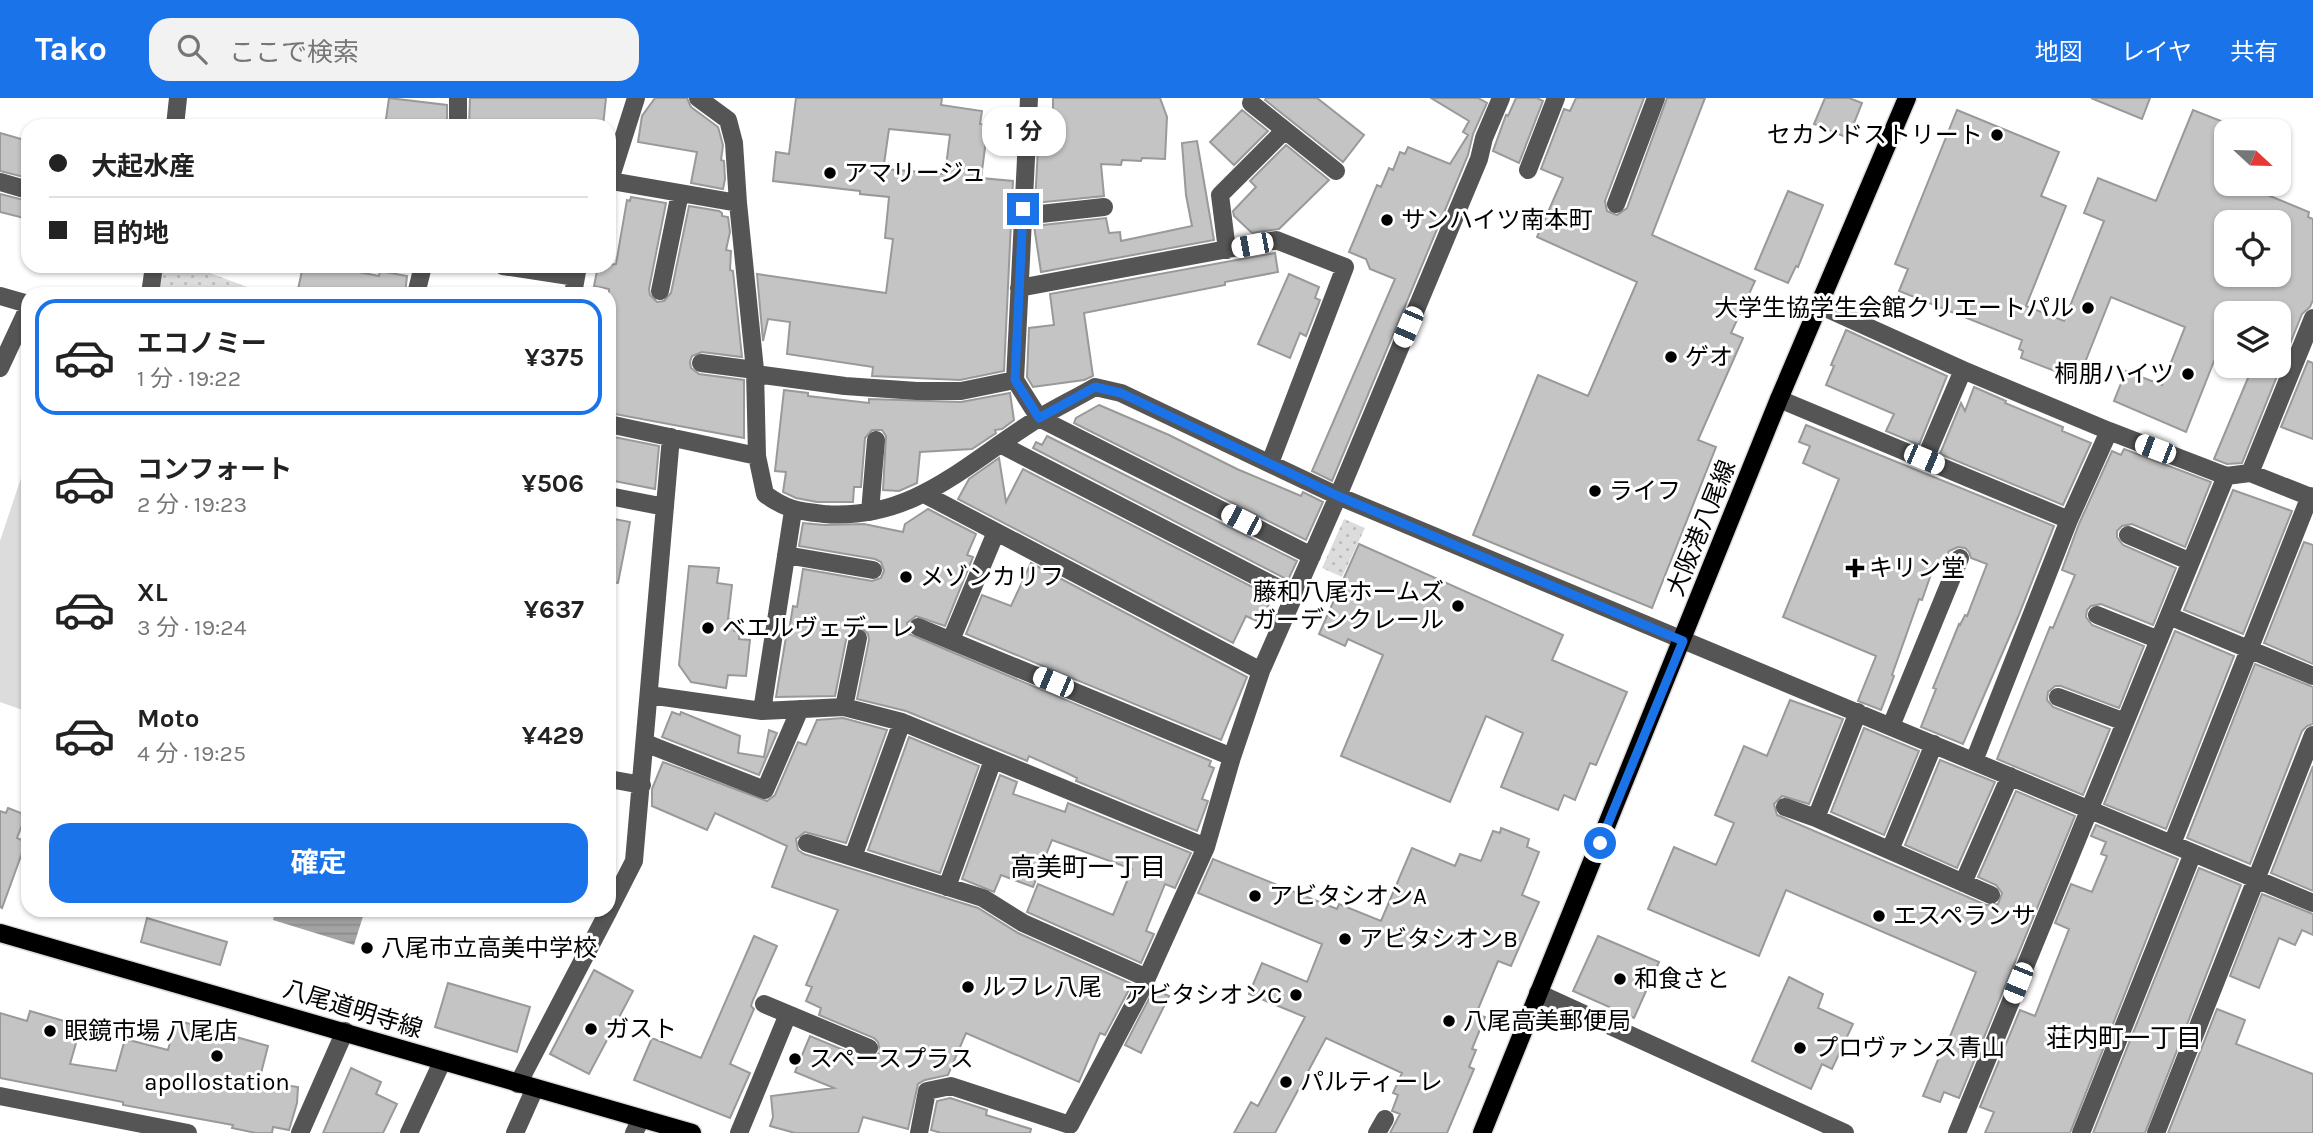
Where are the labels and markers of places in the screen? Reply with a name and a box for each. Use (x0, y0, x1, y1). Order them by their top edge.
place label: セカンドストリート (1767, 121, 1983, 149)
marker: セカンドストリート (1989, 127, 2005, 143)
place label: アマリージュ (844, 159, 986, 187)
marker: アマリージュ (822, 165, 838, 181)
place label: サンハイツ南本町 (1401, 206, 1593, 234)
marker: サンハイツ南本町 (1379, 212, 1395, 228)
place label: 大学生協学生会館クリエートパル (1714, 294, 2074, 322)
marker: 大学生協学生会館クリエートパル (2080, 300, 2096, 316)
place label: ゲオ (1685, 343, 1733, 371)
marker: ゲオ (1663, 349, 1679, 365)
place label: 桐朋ハイツ (2054, 360, 2174, 388)
marker: 桐朋ハイツ (2180, 366, 2196, 382)
place label: ライフ (1609, 477, 1681, 505)
marker: ライフ (1587, 483, 1603, 499)
place label: キリン堂 (1869, 554, 1965, 582)
marker: キリン堂 (1847, 560, 1863, 576)
place label: メゾンカリフ (920, 563, 1064, 591)
marker: メゾンカリフ (898, 569, 914, 585)
place label: 藤和八尾ホームズ ガーデンクレール (1252, 578, 1444, 634)
marker: 藤和八尾ホームズ ガーデンクレール (1450, 598, 1466, 614)
place label: ベエルヴェデーレ (722, 614, 914, 642)
marker: ベエルヴェデーレ (700, 620, 716, 636)
place label: アビタシオンA (1269, 882, 1427, 910)
marker: アビタシオンA (1247, 888, 1263, 904)
place label: エスペランサ (1893, 902, 2035, 930)
marker: エスペランサ (1871, 908, 1887, 924)
place label: アビタシオンB (1359, 925, 1518, 953)
marker: アビタシオンB (1337, 931, 1353, 947)
place label: 八尾市立高美中学校 (381, 934, 597, 962)
marker: 八尾市立高美中学校 (359, 940, 375, 956)
place label: 和食さと (1634, 965, 1730, 993)
marker: 和食さと (1612, 971, 1628, 987)
place label: ルフレ八尾 (982, 973, 1102, 1001)
marker: ルフレ八尾 (960, 979, 976, 995)
place label: アビタシオンC (1123, 981, 1282, 1009)
marker: アビタシオンC (1288, 987, 1304, 1003)
place label: 八尾高美郵便局 (1463, 1007, 1631, 1035)
marker: 八尾高美郵便局 (1441, 1013, 1457, 1029)
place label: ガスト (605, 1015, 677, 1043)
place label: 眼鏡市場 八尾店 (64, 1017, 238, 1045)
marker: ガスト (583, 1021, 599, 1037)
marker: 眼鏡市場 八尾店 (42, 1023, 58, 1039)
place label: プロヴァンス青山 (1814, 1034, 2006, 1062)
marker: プロヴァンス青山 (1792, 1040, 1808, 1056)
place label: スペースプラス (809, 1045, 974, 1073)
marker: apollostation (209, 1048, 225, 1064)
marker: スペースプラス (787, 1051, 803, 1067)
place label: apollostation (144, 1068, 290, 1096)
place label: パルティーレ (1300, 1068, 1443, 1096)
marker: パルティーレ (1278, 1074, 1294, 1090)

